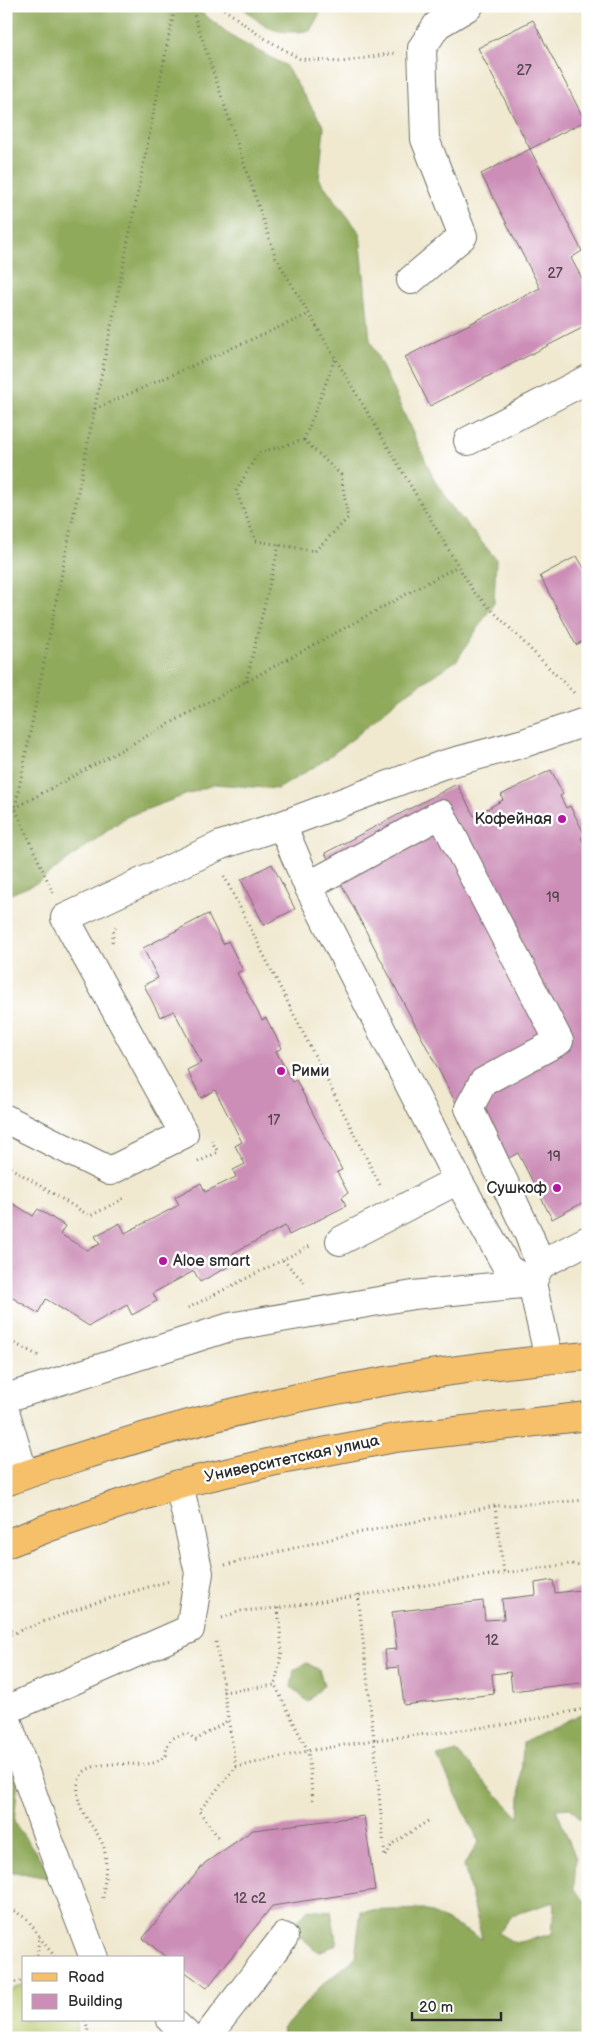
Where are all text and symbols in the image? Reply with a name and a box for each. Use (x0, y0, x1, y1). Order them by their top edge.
house number: 27 (516, 62, 532, 79)
house number: 27 (547, 265, 563, 282)
place label: Кофейная (474, 810, 552, 829)
marker: Кофейная (556, 813, 568, 825)
house number: 19 (546, 889, 560, 906)
place label: Рими (291, 1062, 330, 1081)
marker: Рими (275, 1065, 287, 1077)
house number: 17 (268, 1112, 280, 1129)
house number: 19 (547, 1148, 561, 1165)
place label: Сушкоф (486, 1179, 547, 1198)
marker: Сушкоф (551, 1182, 563, 1194)
place label: Aloe smart (173, 1252, 250, 1271)
marker: Aloe smart (157, 1255, 169, 1267)
street label: Университетская улица (203, 1431, 382, 1487)
house number: 12 (485, 1632, 500, 1649)
house number: 12 с2 (234, 1890, 267, 1907)
legend (22, 1956, 185, 2022)
text: Road (68, 1968, 104, 1987)
scale bar (412, 1989, 500, 2021)
text: Building (68, 1992, 123, 2011)
text: 20 m (419, 1998, 453, 2017)

